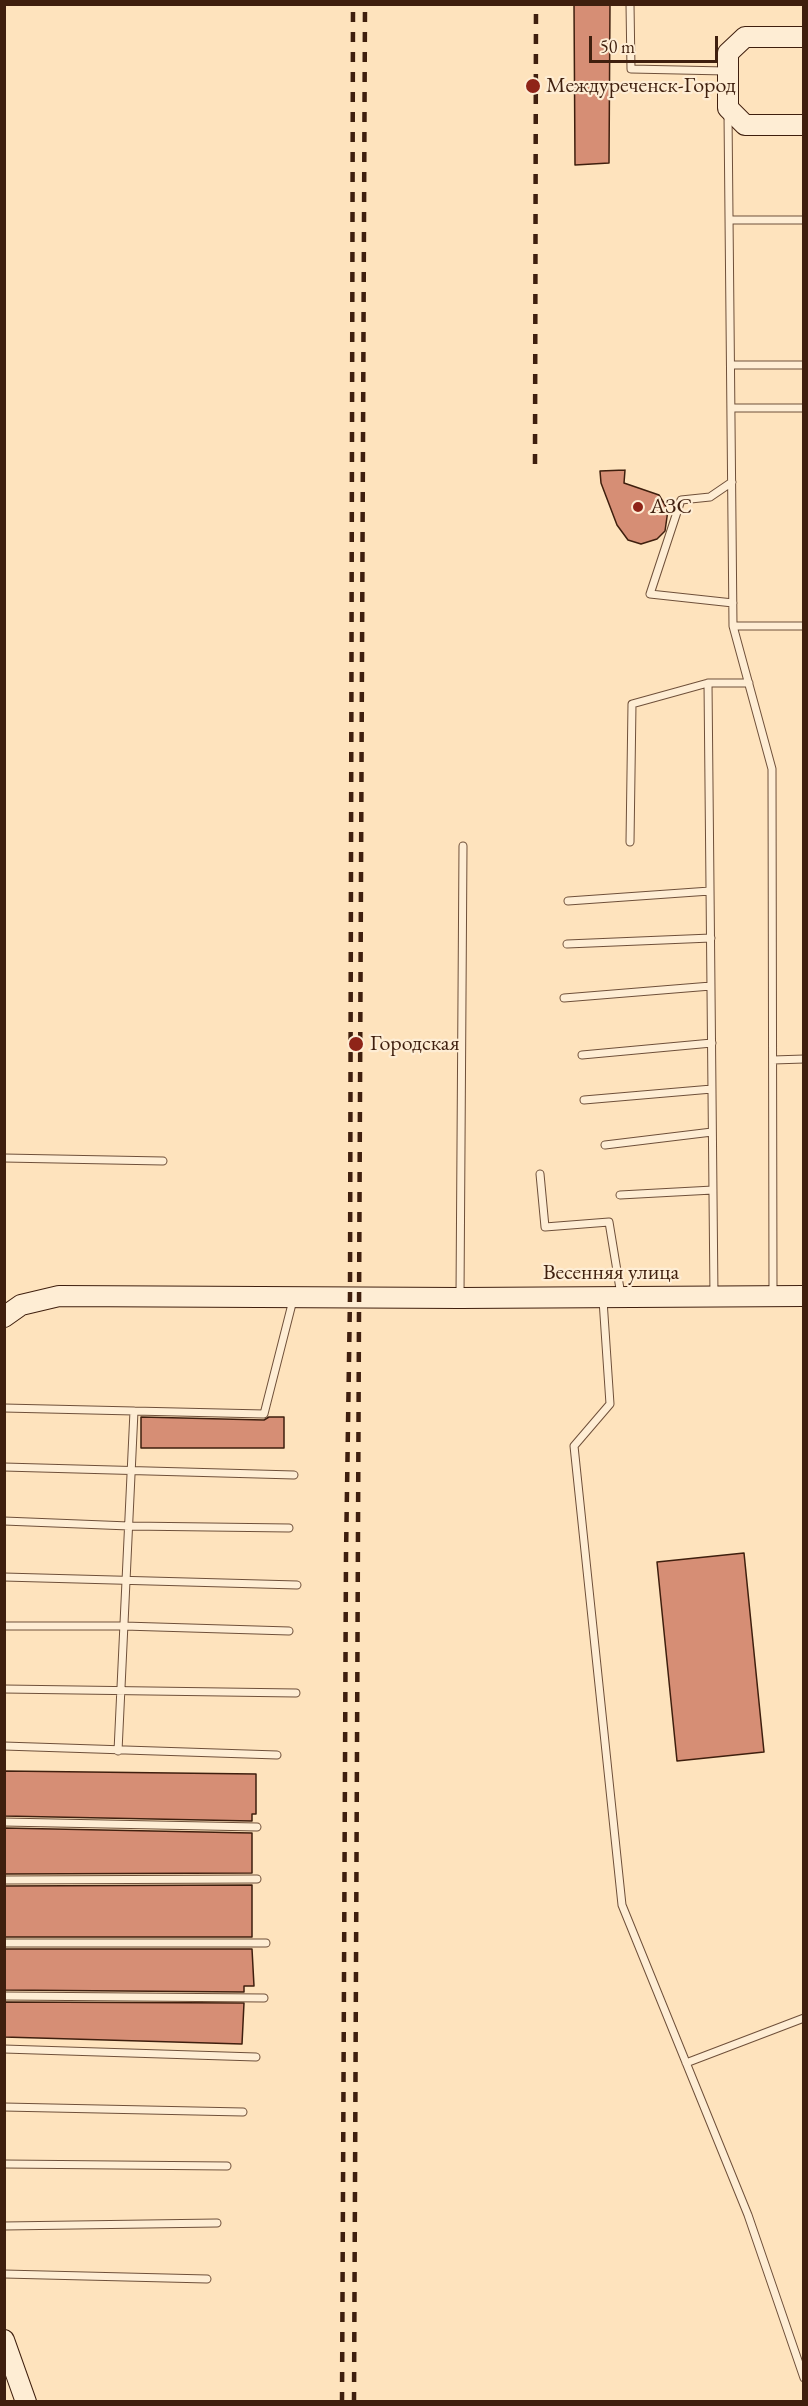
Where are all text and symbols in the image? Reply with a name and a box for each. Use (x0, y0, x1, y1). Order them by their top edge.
scale bar (592, 24, 721, 62)
text: 50 m (600, 35, 635, 58)
place label: Междуреченск-Город (546, 73, 736, 99)
marker: Междуреченск-Город (524, 77, 542, 95)
place label: АЗС (650, 494, 692, 520)
marker: АЗС (631, 500, 645, 514)
place label: Городская (370, 1031, 459, 1057)
marker: Городская (347, 1035, 365, 1053)
street label: Весенняя улица (543, 1260, 679, 1286)

